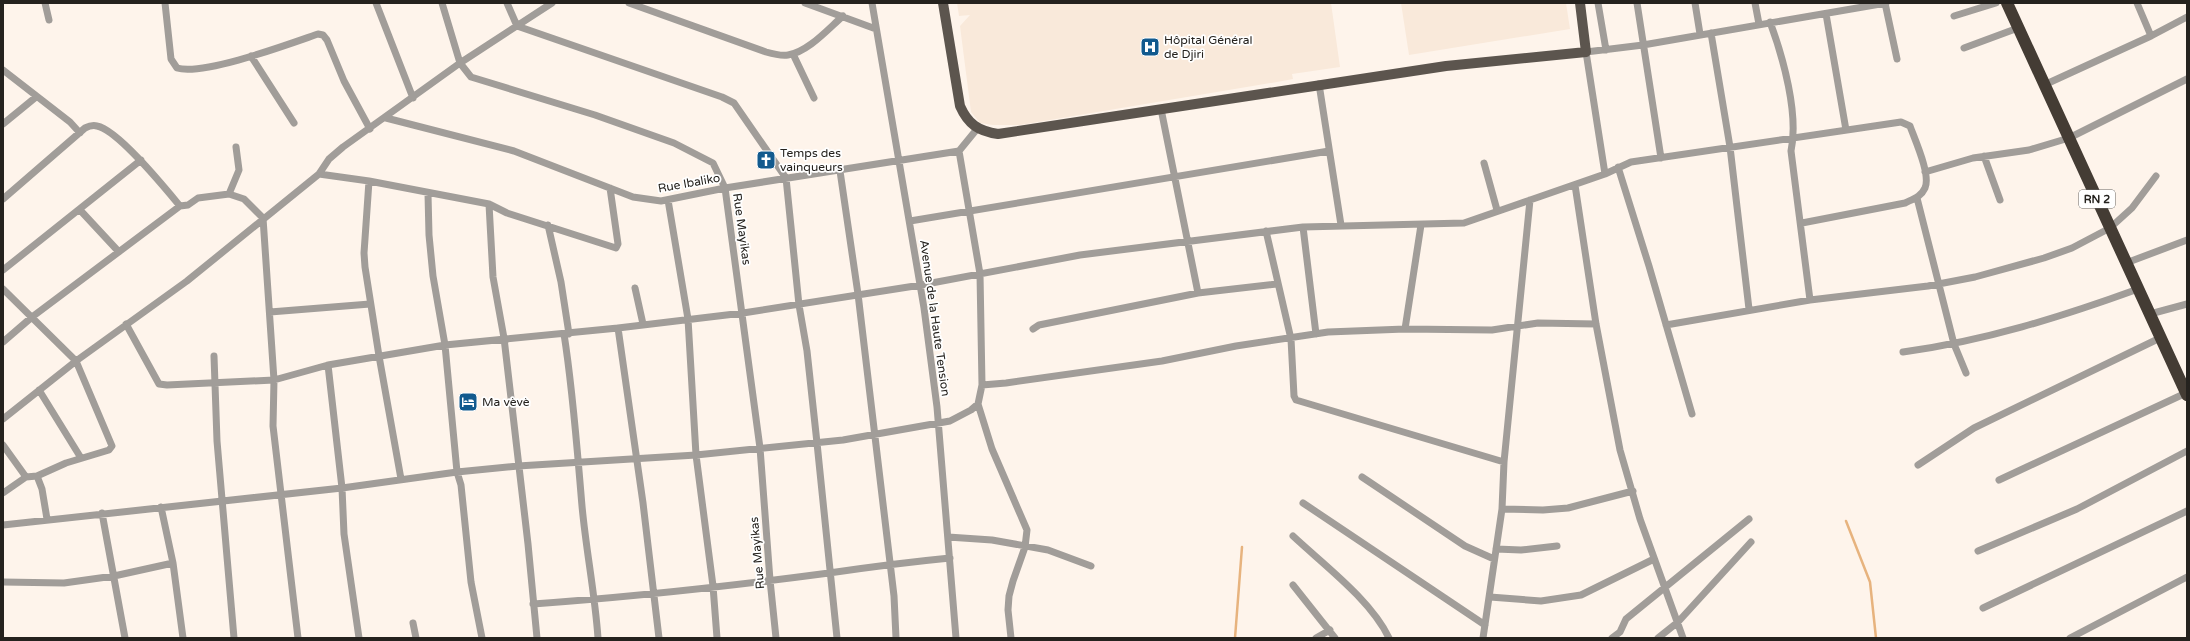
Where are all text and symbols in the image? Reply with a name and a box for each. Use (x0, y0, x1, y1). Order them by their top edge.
place label: Hôpital Général de Djiri (1164, 33, 1253, 61)
hospital icon: Hôpital Général de Djiri (1139, 36, 1161, 58)
place label: Temps des vainqueurs (780, 146, 843, 174)
church icon: Temps des vainqueurs (755, 149, 777, 171)
street label: Rue Ibaliko (657, 171, 721, 195)
road number: RN 2 (2079, 190, 2115, 208)
street label: Rue Mayikas (730, 192, 754, 266)
street label: Avenue de la Haute Tension (917, 239, 953, 397)
hotel icon: Ma vèvè (457, 391, 479, 413)
place label: Ma vèvè (482, 395, 530, 409)
street label: Rue Mayikas (747, 516, 767, 590)

